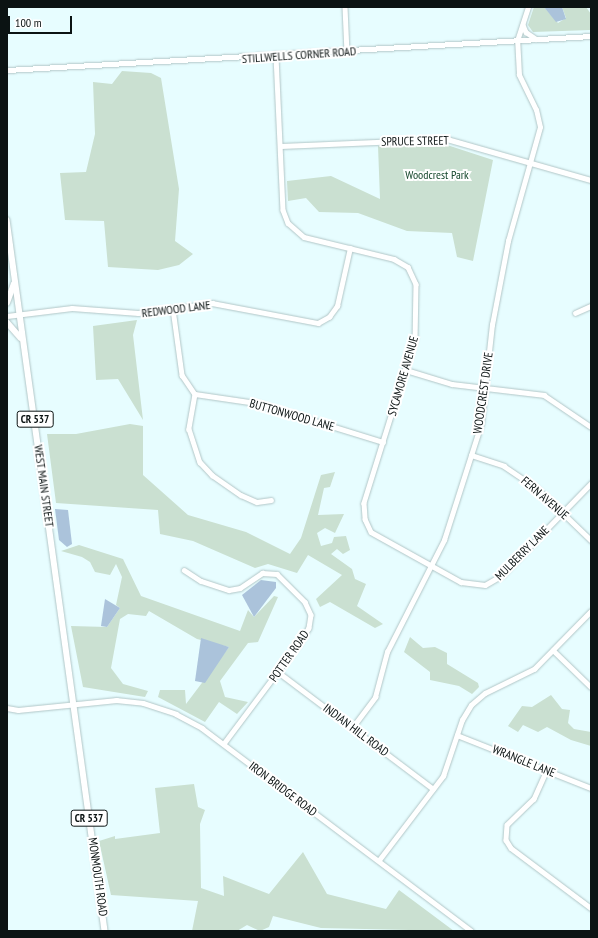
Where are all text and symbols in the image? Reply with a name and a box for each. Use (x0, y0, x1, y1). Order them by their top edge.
scale bar (10, 8, 74, 34)
text: 100 m (15, 15, 42, 30)
street label: STILLWELLS CORNER ROAD (241, 44, 357, 66)
street label: SPRUCE STREET (381, 133, 449, 149)
park label: Woodcrest Park (405, 168, 469, 182)
street label: REDWOOD LANE (141, 298, 211, 320)
street label: SYCAMORE AVENUE (385, 334, 421, 418)
street label: WOODCREST DRIVE (470, 351, 496, 435)
street label: BUTTONWOOD LANE (248, 396, 336, 434)
road number: CR 537 (16, 410, 54, 428)
street label: WEST MAIN STREET (31, 444, 57, 528)
street label: FERN AVENUE (518, 473, 572, 523)
street label: MULBERRY LANE (492, 523, 552, 583)
street label: POTTER ROAD (266, 627, 312, 685)
street label: INDIAN HILL ROAD (320, 701, 392, 759)
street label: WRANGLE LANE (490, 742, 558, 780)
street label: IRON BRIDGE ROAD (246, 759, 320, 819)
road number: CR 537 (70, 809, 108, 827)
street label: MONMOUTH ROAD (85, 837, 111, 917)

